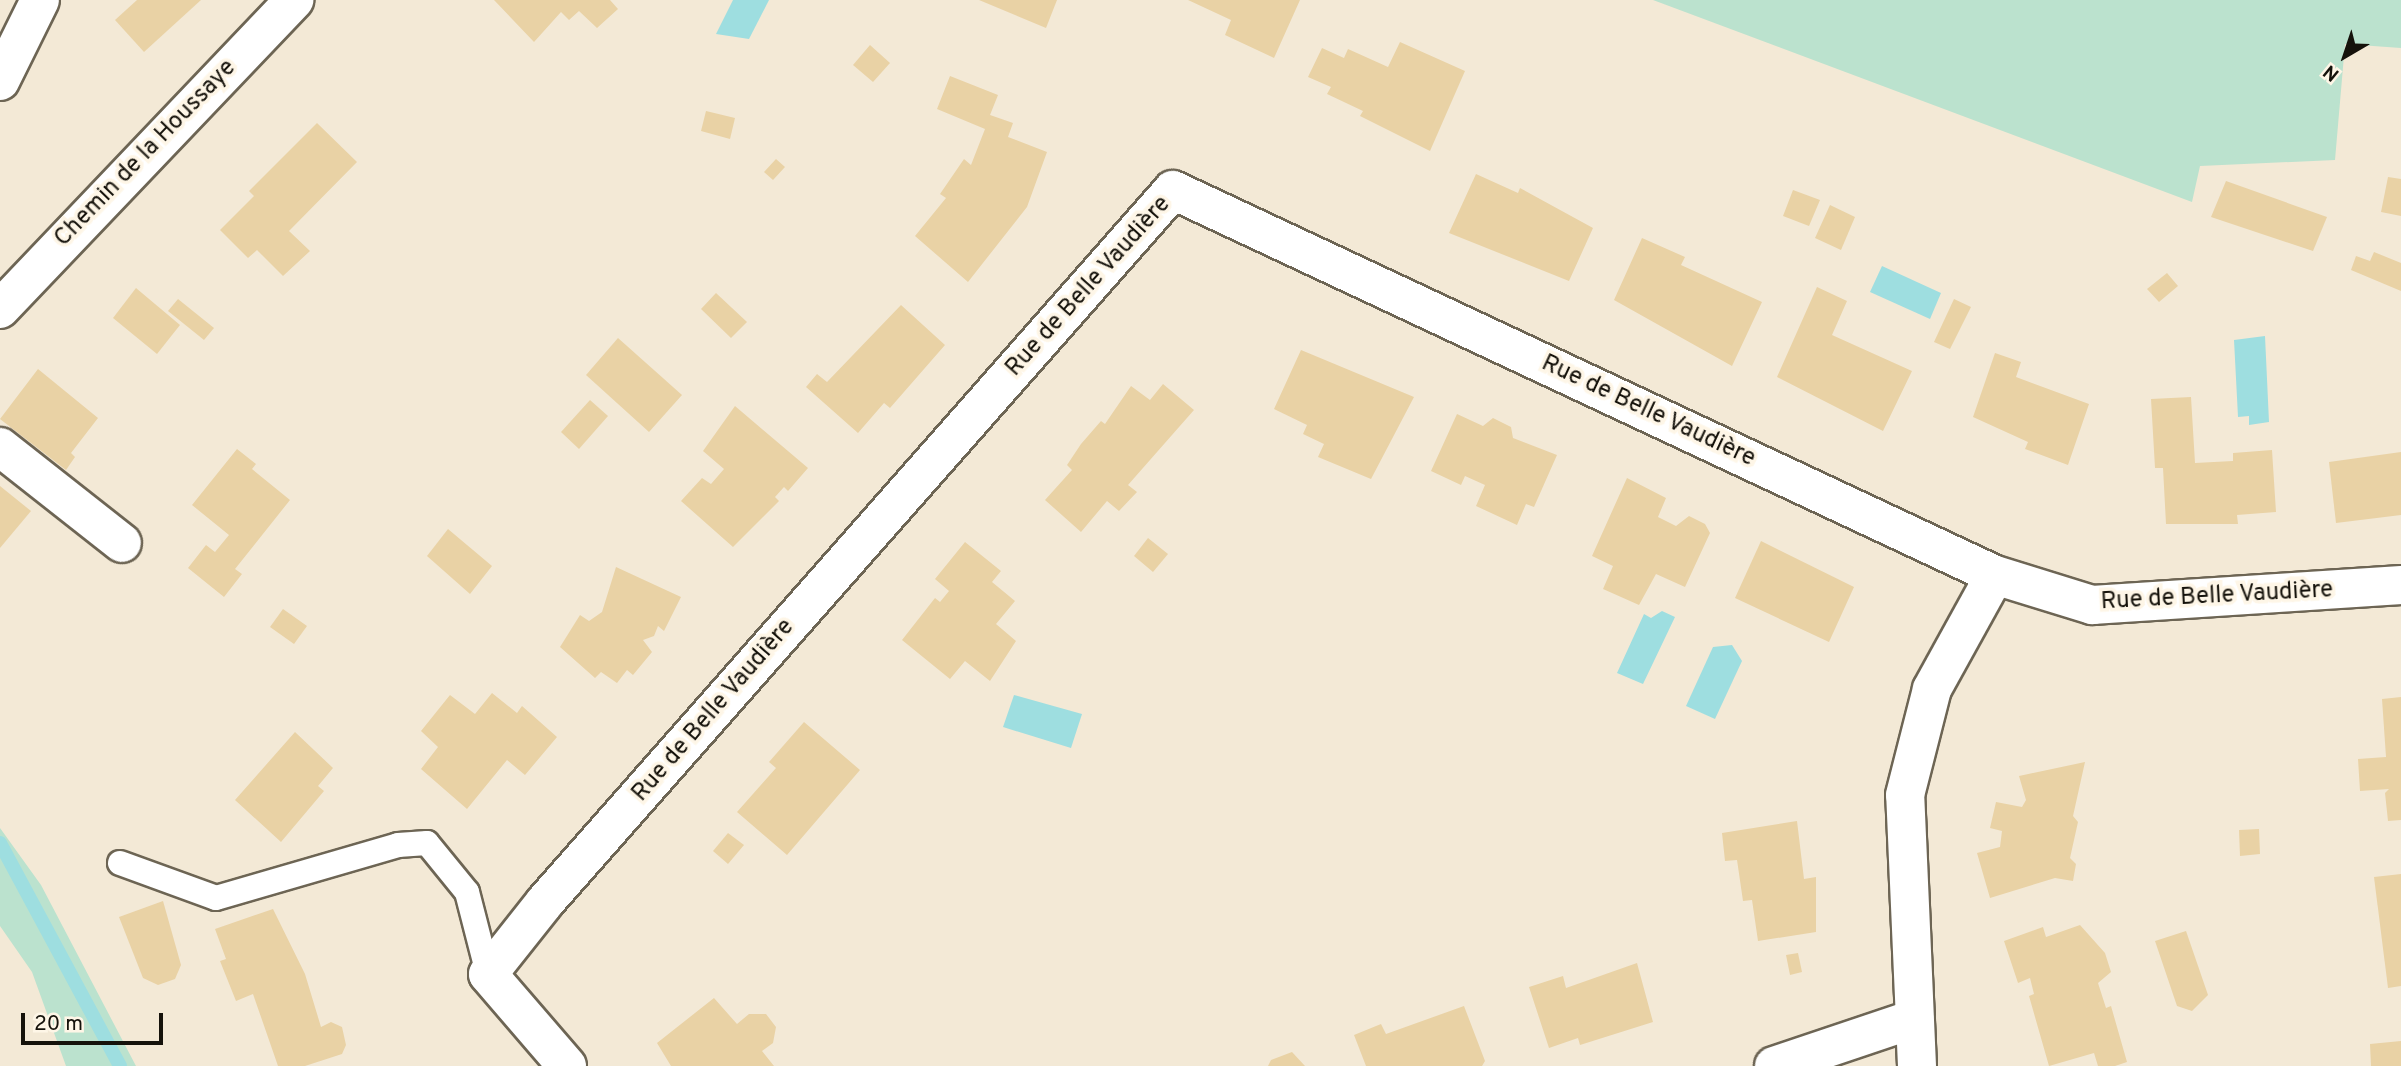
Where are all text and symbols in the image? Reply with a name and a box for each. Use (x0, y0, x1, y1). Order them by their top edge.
north arrow (2310, 21, 2380, 91)
street label: Chemin de la Houssaye (49, 55, 243, 253)
text: N (2319, 59, 2345, 86)
street label: Rue de Belle Vaudière (1000, 191, 1178, 383)
street label: Rue de Belle Vaudière (1536, 350, 1760, 474)
street label: Rue de Belle Vaudière (2100, 577, 2334, 617)
street label: Rue de Belle Vaudière (626, 613, 802, 809)
scale bar (24, 1000, 166, 1044)
text: 20 m (34, 1011, 83, 1038)

